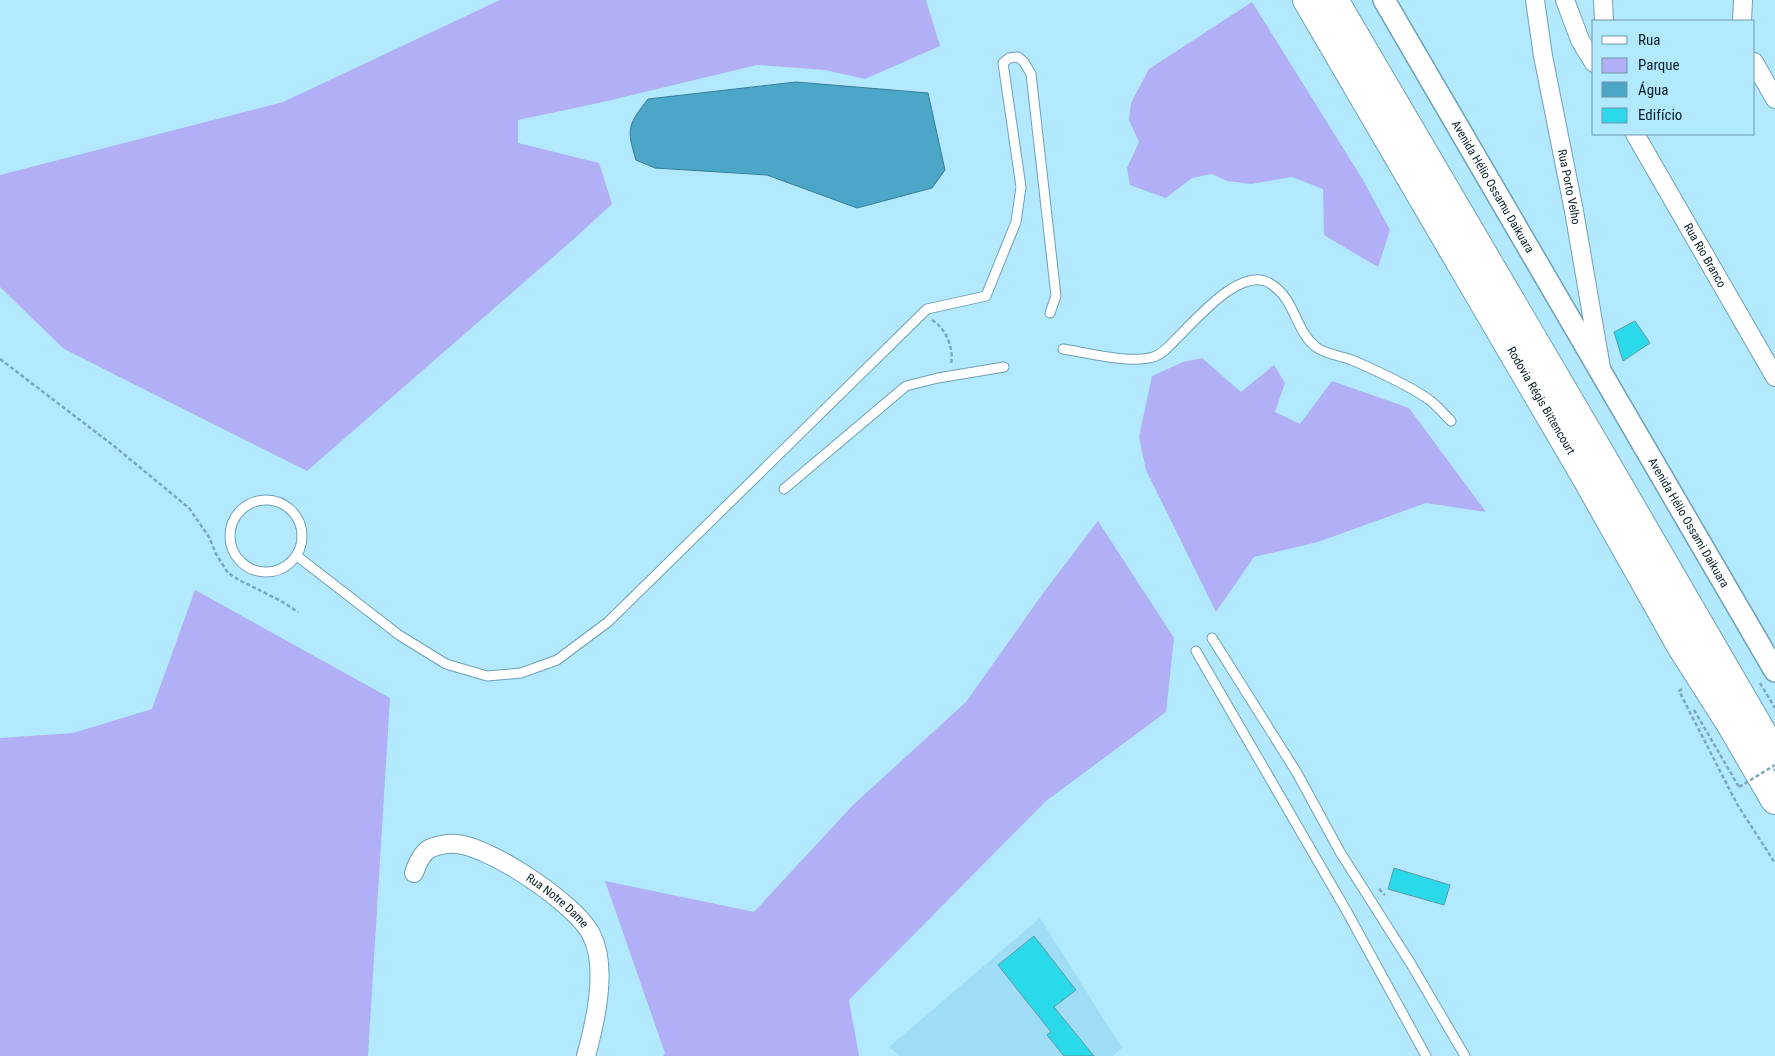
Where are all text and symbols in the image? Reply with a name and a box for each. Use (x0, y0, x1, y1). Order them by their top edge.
legend (1592, 20, 1755, 135)
text: Rua (1638, 31, 1660, 49)
text: Parque (1638, 56, 1680, 74)
text: Água (1638, 81, 1668, 99)
text: Edifício (1638, 106, 1682, 124)
street label: Avenida Hélio Ossamu Daikuara (1449, 118, 1537, 256)
street label: Rua Porto Velho (1555, 148, 1583, 225)
street label: Rua Rio Branco (1681, 221, 1729, 290)
street label: Rodovia Régis Bittencourt (1504, 344, 1578, 457)
street label: Avenida Hélio Ossami Daikuara (1645, 455, 1732, 590)
street label: Rua Notre Dame (523, 871, 592, 931)

